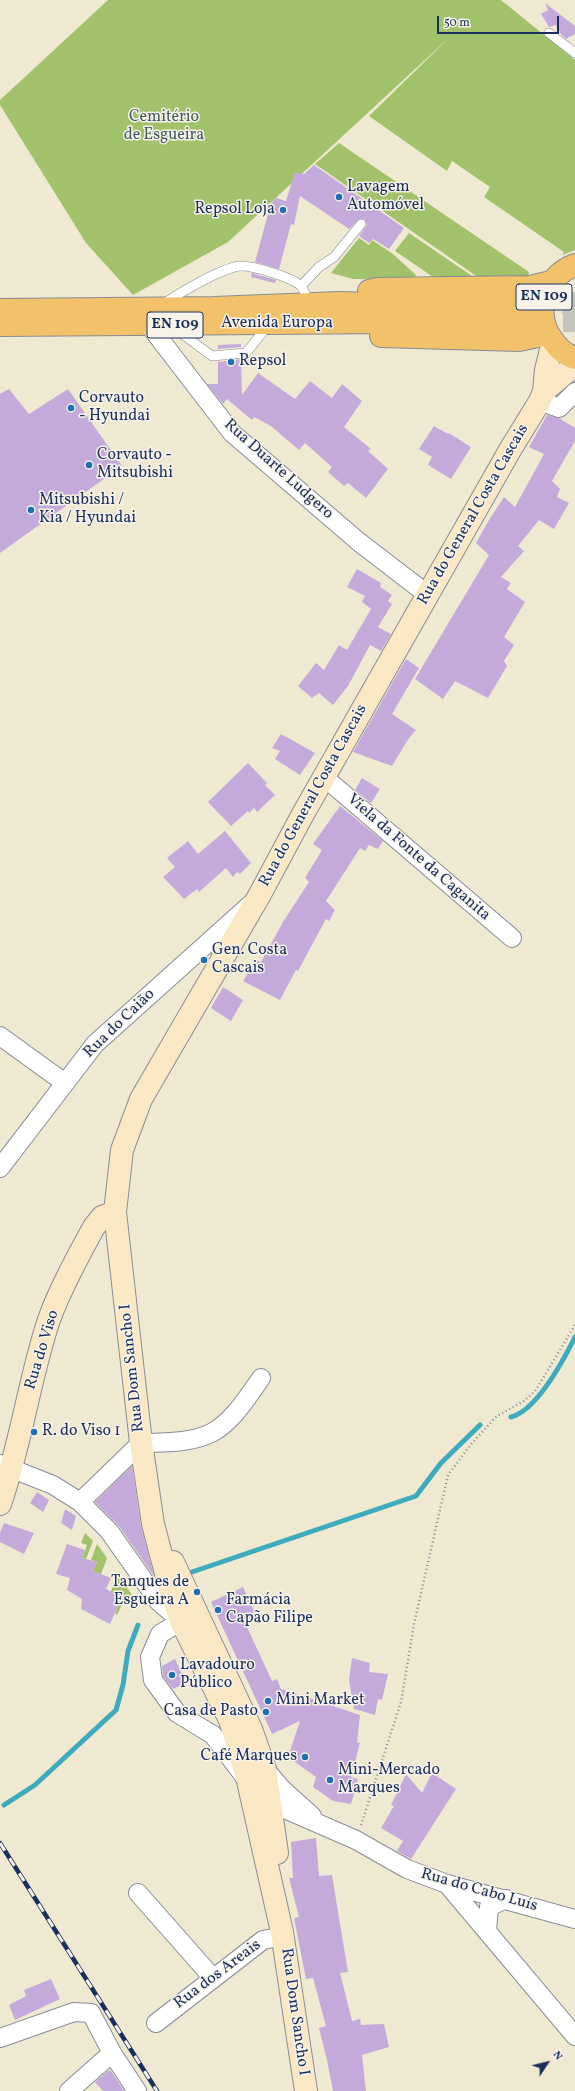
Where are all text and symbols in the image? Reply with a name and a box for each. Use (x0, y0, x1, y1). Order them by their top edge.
scale bar (439, 8, 561, 34)
text: 50 m (444, 15, 470, 31)
park label: Cemitério de Esgueira (124, 108, 204, 146)
place label: Lavagem Automóvel (347, 178, 424, 216)
marker: Lavagem Automóvel (334, 192, 344, 202)
place label: Repsol Loja (194, 200, 275, 220)
marker: Repsol Loja (278, 205, 288, 215)
road number: EN 109 (516, 284, 572, 310)
road number: EN 109 (147, 312, 203, 338)
street label: Avenida Europa (221, 314, 333, 334)
place label: Repsol (239, 352, 286, 372)
marker: Repsol (226, 357, 236, 367)
place label: Corvauto - Hyundai (79, 389, 150, 427)
marker: Corvauto - Hyundai (66, 403, 76, 413)
street label: Rua Duarte Ludgero (219, 416, 337, 524)
street label: Rua do General Costa Cascais (414, 421, 534, 609)
place label: Corvauto - Mitsubishi (97, 446, 173, 484)
marker: Corvauto - Mitsubishi (84, 460, 94, 470)
place label: Mitsubishi / Kia / Hyundai (39, 491, 136, 529)
marker: Mitsubishi / Kia / Hyundai (26, 505, 36, 515)
street label: Rua do General Costa Cascais (256, 701, 372, 891)
street label: Viela da Fonte da Caganita (342, 790, 494, 926)
place label: Gen. Costa Cascais (212, 941, 287, 979)
marker: Gen. Costa Cascais (199, 955, 209, 965)
street label: Rua do Caião (80, 985, 160, 1063)
street label: Rua Dom Sancho I (117, 1303, 149, 1433)
street label: Rua do Viso (22, 1308, 64, 1392)
place label: R. do Viso 1 (42, 1422, 120, 1442)
marker: R. do Viso 1 (29, 1427, 39, 1437)
place label: Tanques de Esgueira A (111, 1573, 189, 1611)
marker: Tanques de Esgueira A (192, 1587, 202, 1597)
place label: Farmácia Capão Filipe (226, 1591, 313, 1629)
marker: Farmácia Capão Filipe (213, 1605, 223, 1615)
place label: Lavadouro Público (180, 1656, 255, 1694)
marker: Lavadouro Público (167, 1670, 177, 1680)
place label: Mini Market (276, 1691, 365, 1711)
marker: Mini Market (263, 1696, 273, 1706)
place label: Casa de Pasto (164, 1702, 258, 1722)
marker: Casa de Pasto (261, 1707, 271, 1717)
place label: Café Marques (201, 1747, 297, 1767)
marker: Café Marques (300, 1752, 310, 1762)
place label: Mini-Mercado Marques (338, 1761, 440, 1799)
marker: Mini-Mercado Marques (325, 1775, 335, 1785)
street label: Rua do Cabo Luís (418, 1865, 540, 1917)
street label: Rua dos Areais (171, 1936, 265, 2014)
street label: Rua Dom Sancho I (276, 1947, 312, 2077)
north arrow (527, 2043, 567, 2083)
text: N (549, 2048, 566, 2063)

